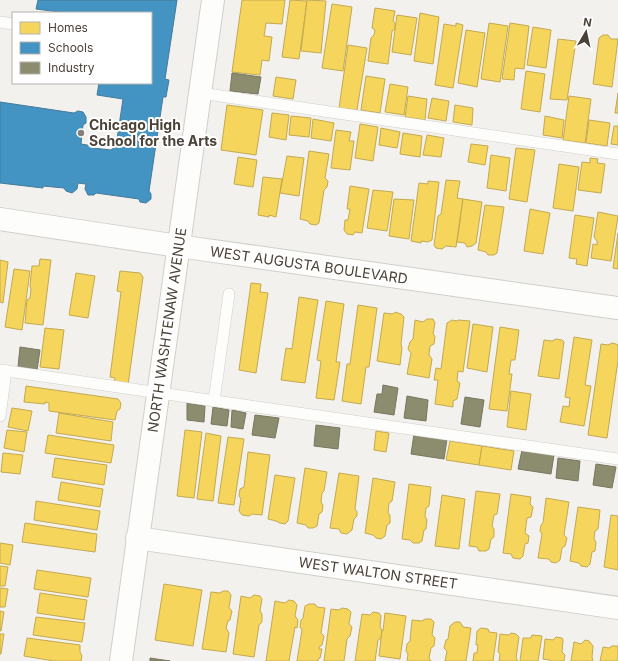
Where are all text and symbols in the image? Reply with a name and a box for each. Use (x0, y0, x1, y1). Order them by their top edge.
legend (12, 12, 152, 84)
north arrow (566, 12, 606, 52)
text: N (582, 15, 593, 30)
text: Homes (48, 20, 88, 35)
text: Schools (48, 40, 93, 55)
text: Industry (48, 60, 95, 75)
place label: Chicago High School for the Arts (89, 116, 217, 149)
marker: Chicago High School for the Arts (76, 128, 86, 138)
street label: NORTH WASHTENAW AVENUE (144, 227, 189, 433)
street label: WEST AUGUSTA BOULEVARD (209, 242, 409, 287)
street label: WEST WALTON STREET (298, 553, 459, 592)

